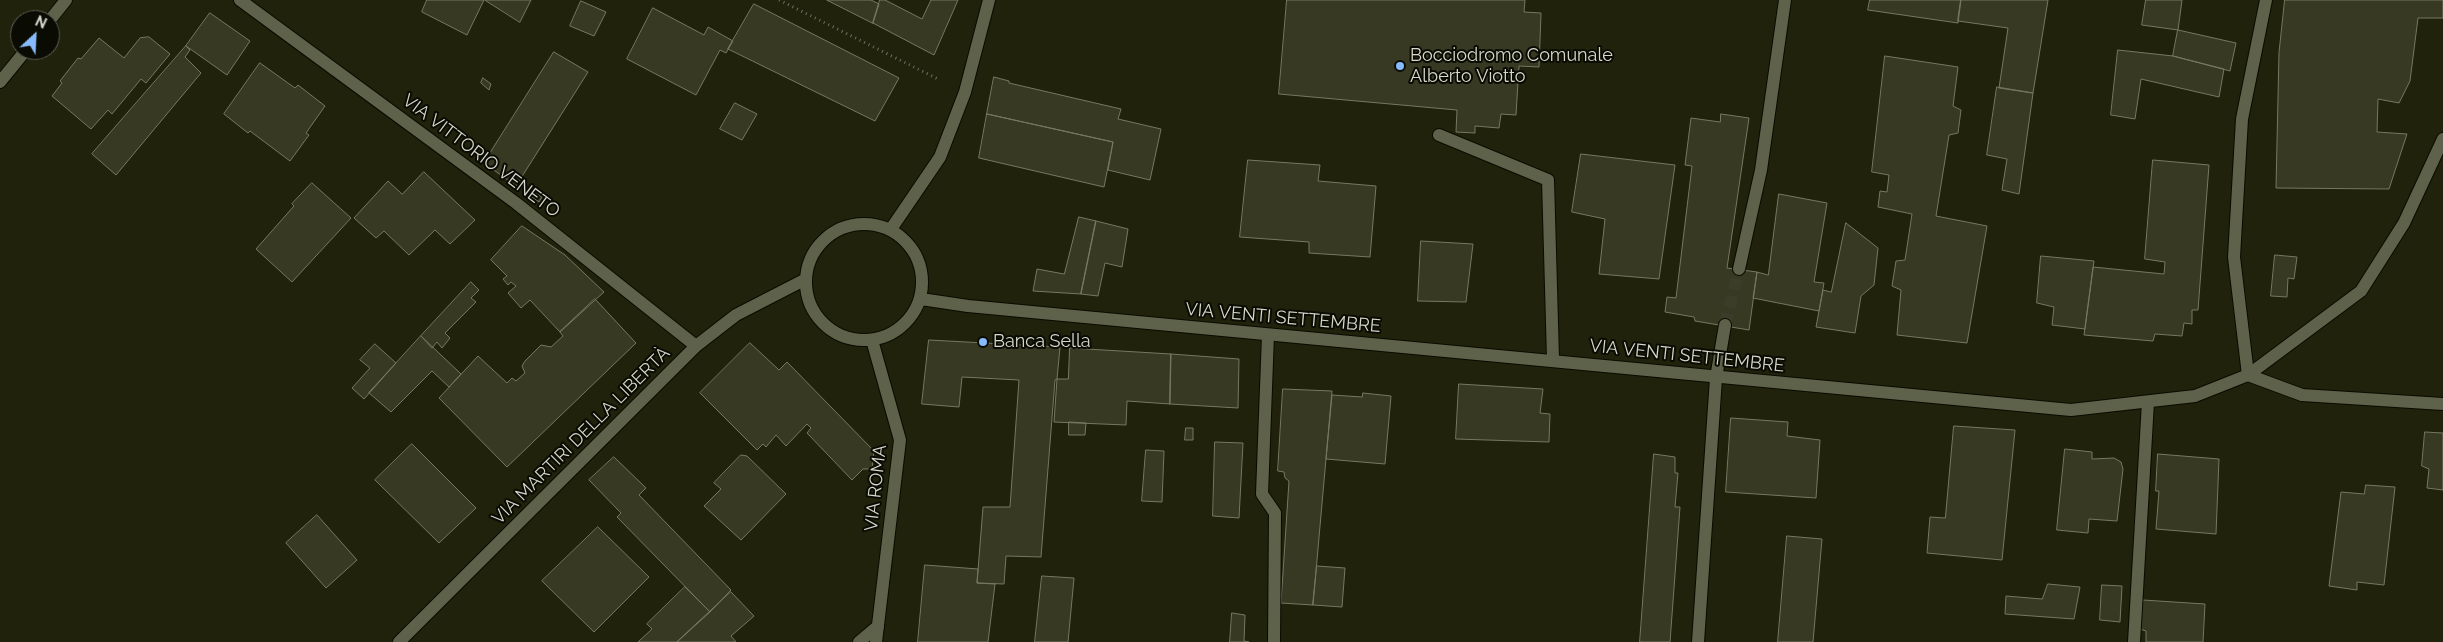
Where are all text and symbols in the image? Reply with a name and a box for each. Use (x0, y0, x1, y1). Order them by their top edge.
north arrow (10, 10, 60, 60)
text: N (33, 13, 49, 32)
place label: Bocciodromo Comunale Alberto Viotto (1410, 45, 1613, 88)
marker: Bocciodromo Comunale Alberto Viotto (1394, 60, 1406, 72)
street label: VIA VITTORIO VENETO (398, 90, 564, 222)
street label: VIA VENTI SETTEMBRE (1185, 299, 1381, 337)
place label: Banca Sella (993, 331, 1091, 353)
street label: VIA VENTI SETTEMBRE (1588, 335, 1786, 377)
marker: Banca Sella (977, 336, 989, 348)
street label: VIA MARTIRI DELLA LIBERTÀ (488, 343, 674, 529)
street label: VIA ROMA (861, 444, 891, 532)

